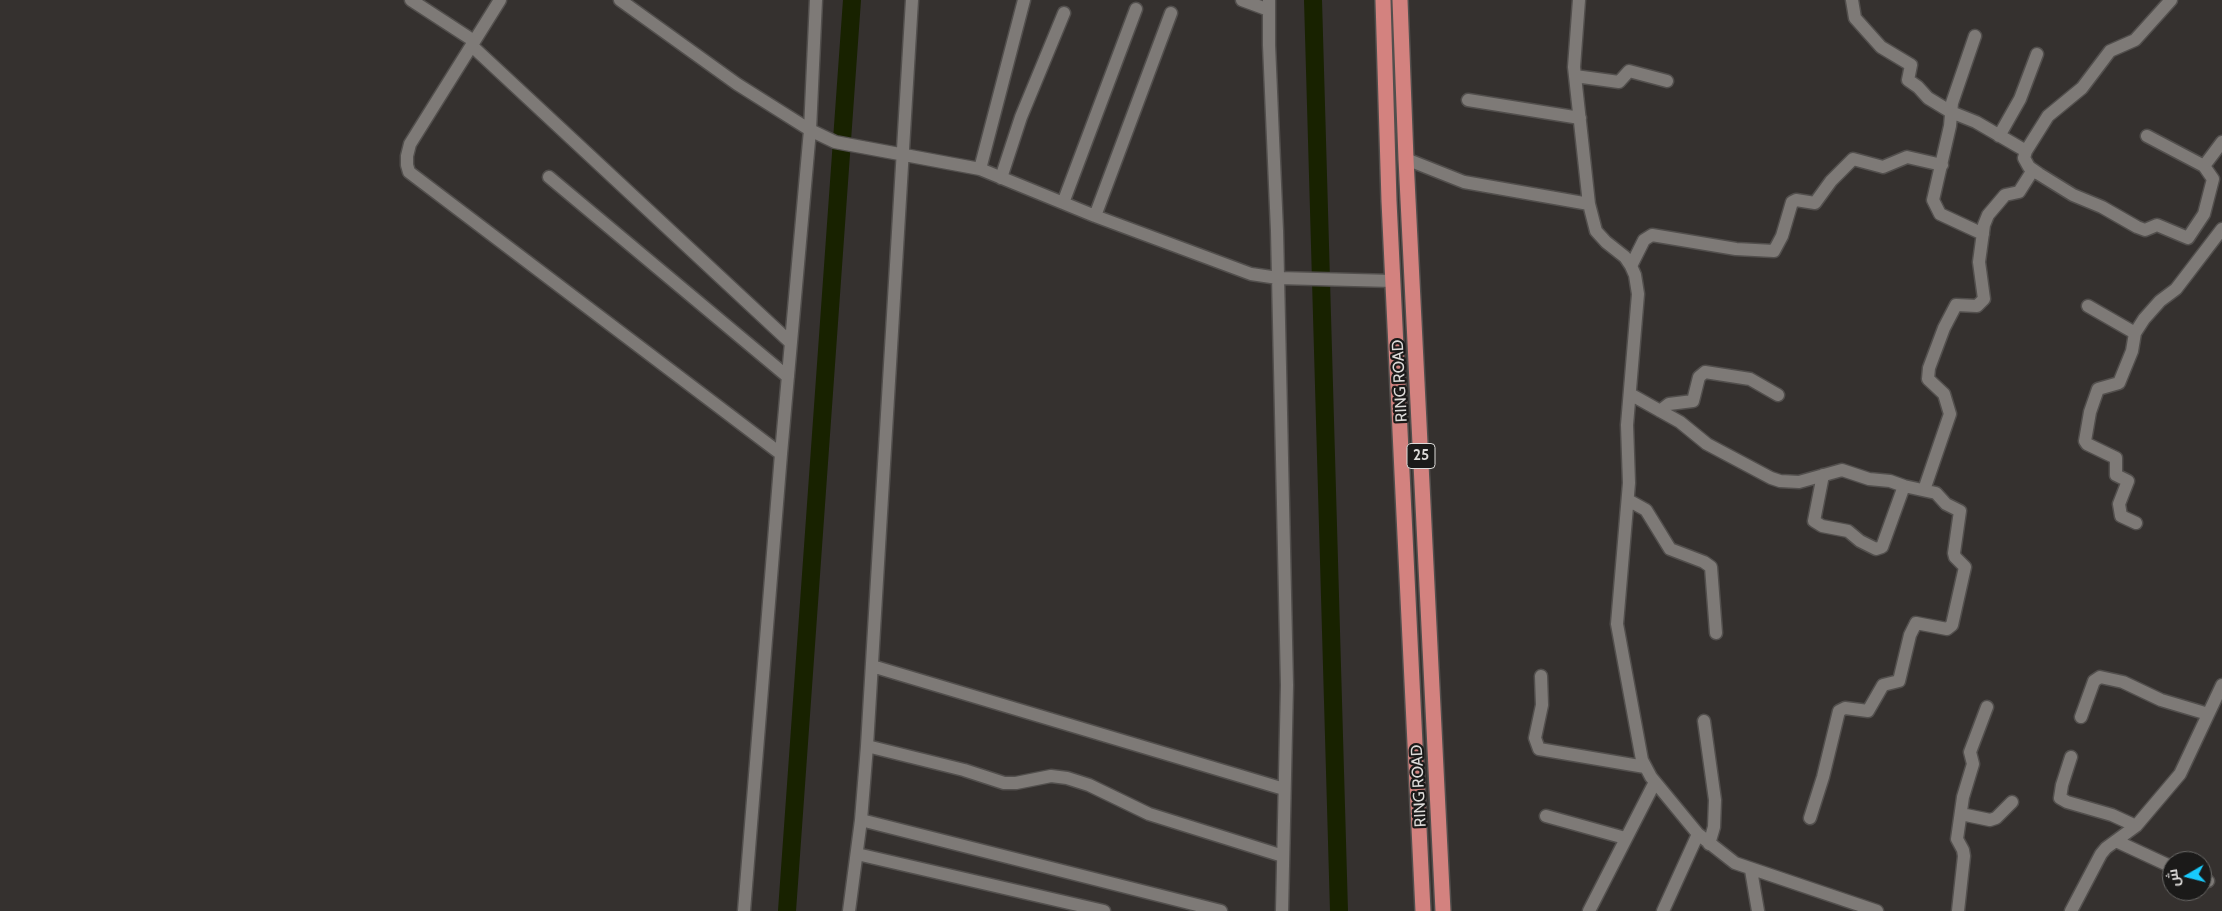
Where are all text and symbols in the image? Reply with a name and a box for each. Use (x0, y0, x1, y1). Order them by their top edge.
street label: RING ROAD (1388, 339, 1412, 423)
road number: 25 (1407, 444, 1435, 468)
street label: RING ROAD (1407, 744, 1431, 828)
north arrow (2162, 851, 2212, 901)
text: ش (2163, 868, 2183, 888)

